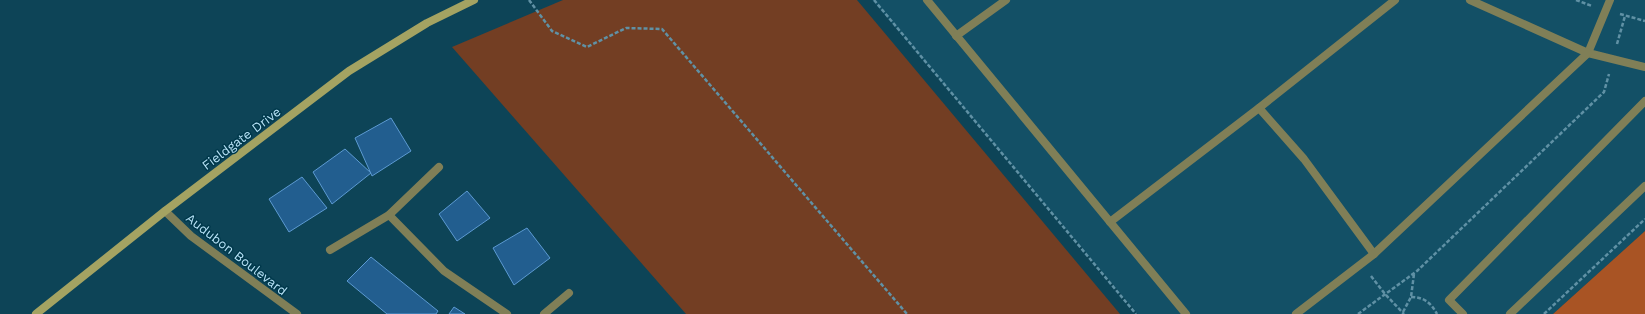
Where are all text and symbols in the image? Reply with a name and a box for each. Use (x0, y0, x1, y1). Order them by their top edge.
street label: Fieldgate Drive (199, 104, 284, 173)
street label: Audubon Boulevard (183, 210, 290, 298)

